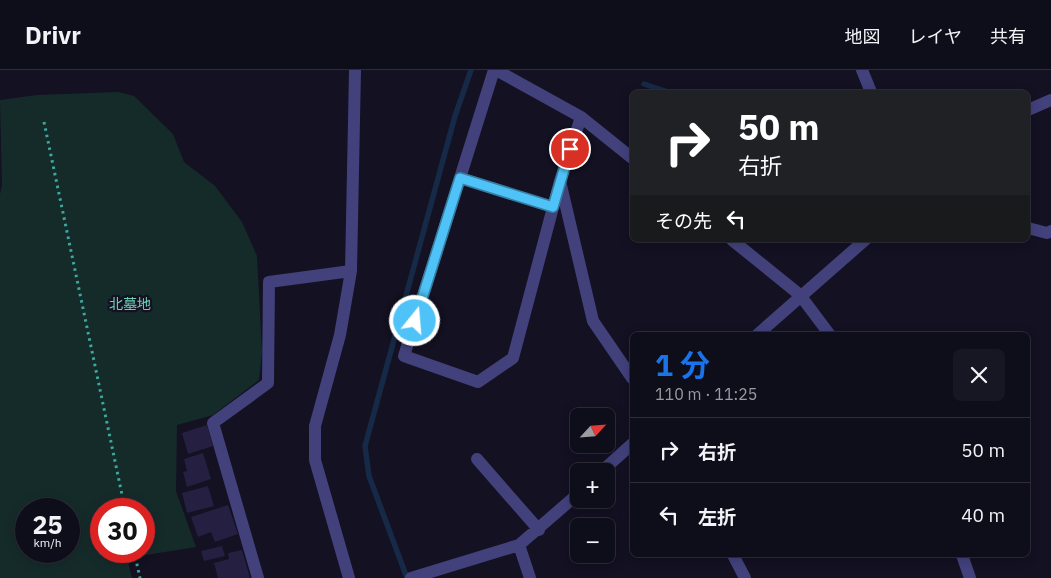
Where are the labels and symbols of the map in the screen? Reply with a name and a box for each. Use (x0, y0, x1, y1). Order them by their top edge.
pin (549, 128, 591, 170)
position arrow (388, 294, 440, 346)
park label: 北墓地 (109, 295, 151, 313)
north arrow (570, 408, 615, 452)
speed limit sign: 30 (90, 498, 155, 563)

